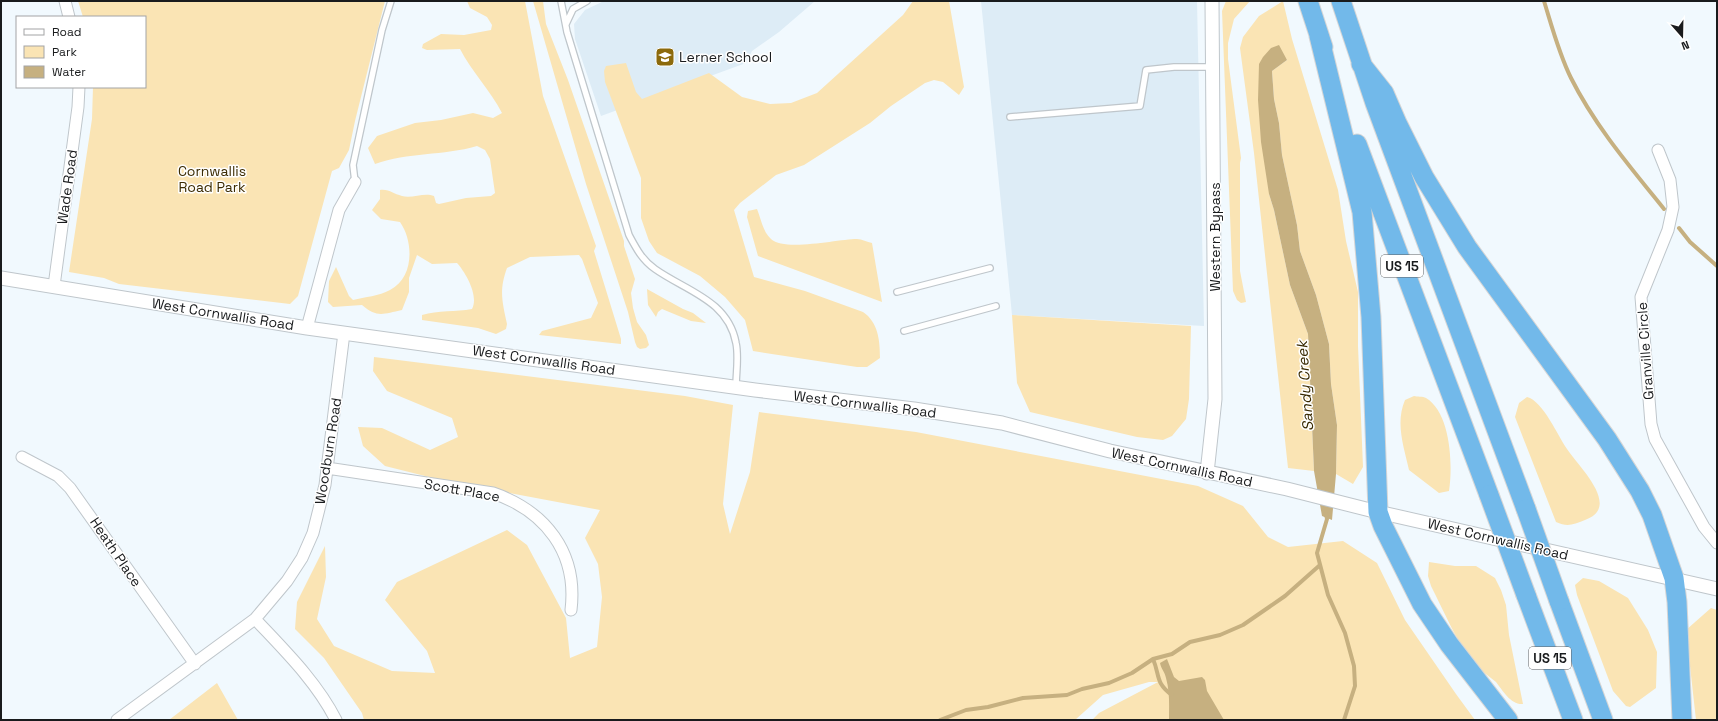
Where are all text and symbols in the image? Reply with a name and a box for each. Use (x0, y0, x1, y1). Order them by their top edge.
legend (16, 16, 146, 88)
north arrow (1662, 16, 1702, 56)
text: Road (52, 24, 81, 40)
text: N (1680, 38, 1691, 53)
text: Park (52, 44, 77, 60)
school or university icon: Lerner School (654, 46, 676, 68)
place label: Lerner School (679, 48, 772, 66)
text: Water (52, 64, 86, 80)
street label: Wade Road (53, 148, 81, 226)
park label: Cornwallis Road Park (178, 162, 246, 196)
street label: Western Bypass (1206, 182, 1224, 292)
road number: US 15 (1381, 255, 1423, 277)
street label: West Cornwallis Road (151, 294, 295, 334)
street label: Granville Circle (1633, 302, 1657, 400)
water label: Sandy Creek (1292, 338, 1317, 432)
street label: West Cornwallis Road (472, 341, 616, 379)
street label: West Cornwallis Road (793, 386, 937, 422)
street label: Woodburn Road (311, 396, 345, 506)
street label: West Cornwallis Road (1110, 443, 1254, 491)
street label: Scott Place (423, 474, 501, 506)
street label: Heath Place (86, 514, 146, 590)
street label: West Cornwallis Road (1426, 514, 1570, 564)
road number: US 15 (1529, 647, 1571, 669)

